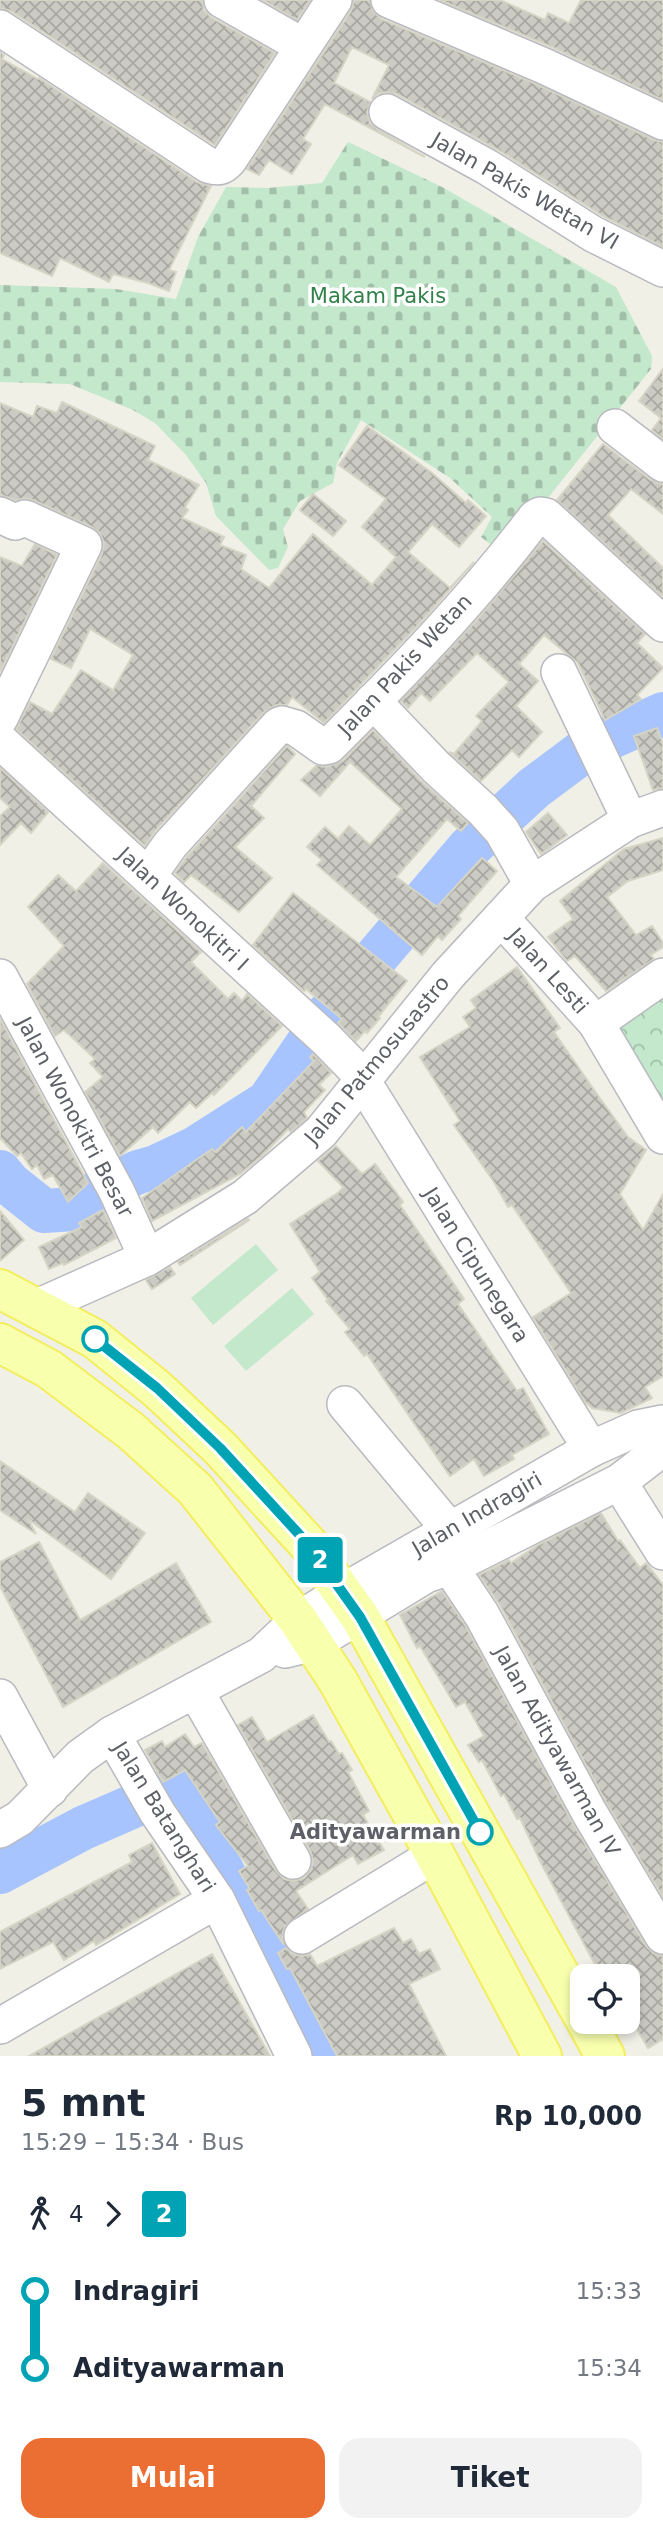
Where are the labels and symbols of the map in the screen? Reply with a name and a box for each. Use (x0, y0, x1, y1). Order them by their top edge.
street label: Jalan Pakis Wetan VI (425, 127, 623, 254)
park label: Makam Pakis (310, 284, 446, 308)
street label: Jalan Pakis Wetan (332, 589, 477, 742)
street label: Jalan Wonokitri I (111, 841, 253, 976)
street label: Jalan Lesti (502, 922, 593, 1019)
street label: Jalan Patmosusastro (298, 971, 454, 1151)
street label: Jalan Wonokitri Besar (11, 1011, 138, 1222)
street label: Jalan Cipunegara (417, 1181, 534, 1347)
unlabelled marker (82, 1326, 108, 1352)
street label: Jalan Indragiri (406, 1467, 546, 1562)
line badge: 2 (297, 1537, 343, 1583)
street label: Jalan Adityawarman IV (488, 1640, 625, 1861)
street label: Jalan Batanghari (107, 1735, 220, 1897)
marker: Adityawarman (467, 1819, 493, 1845)
place label: Adityawarman (290, 1820, 461, 1844)

